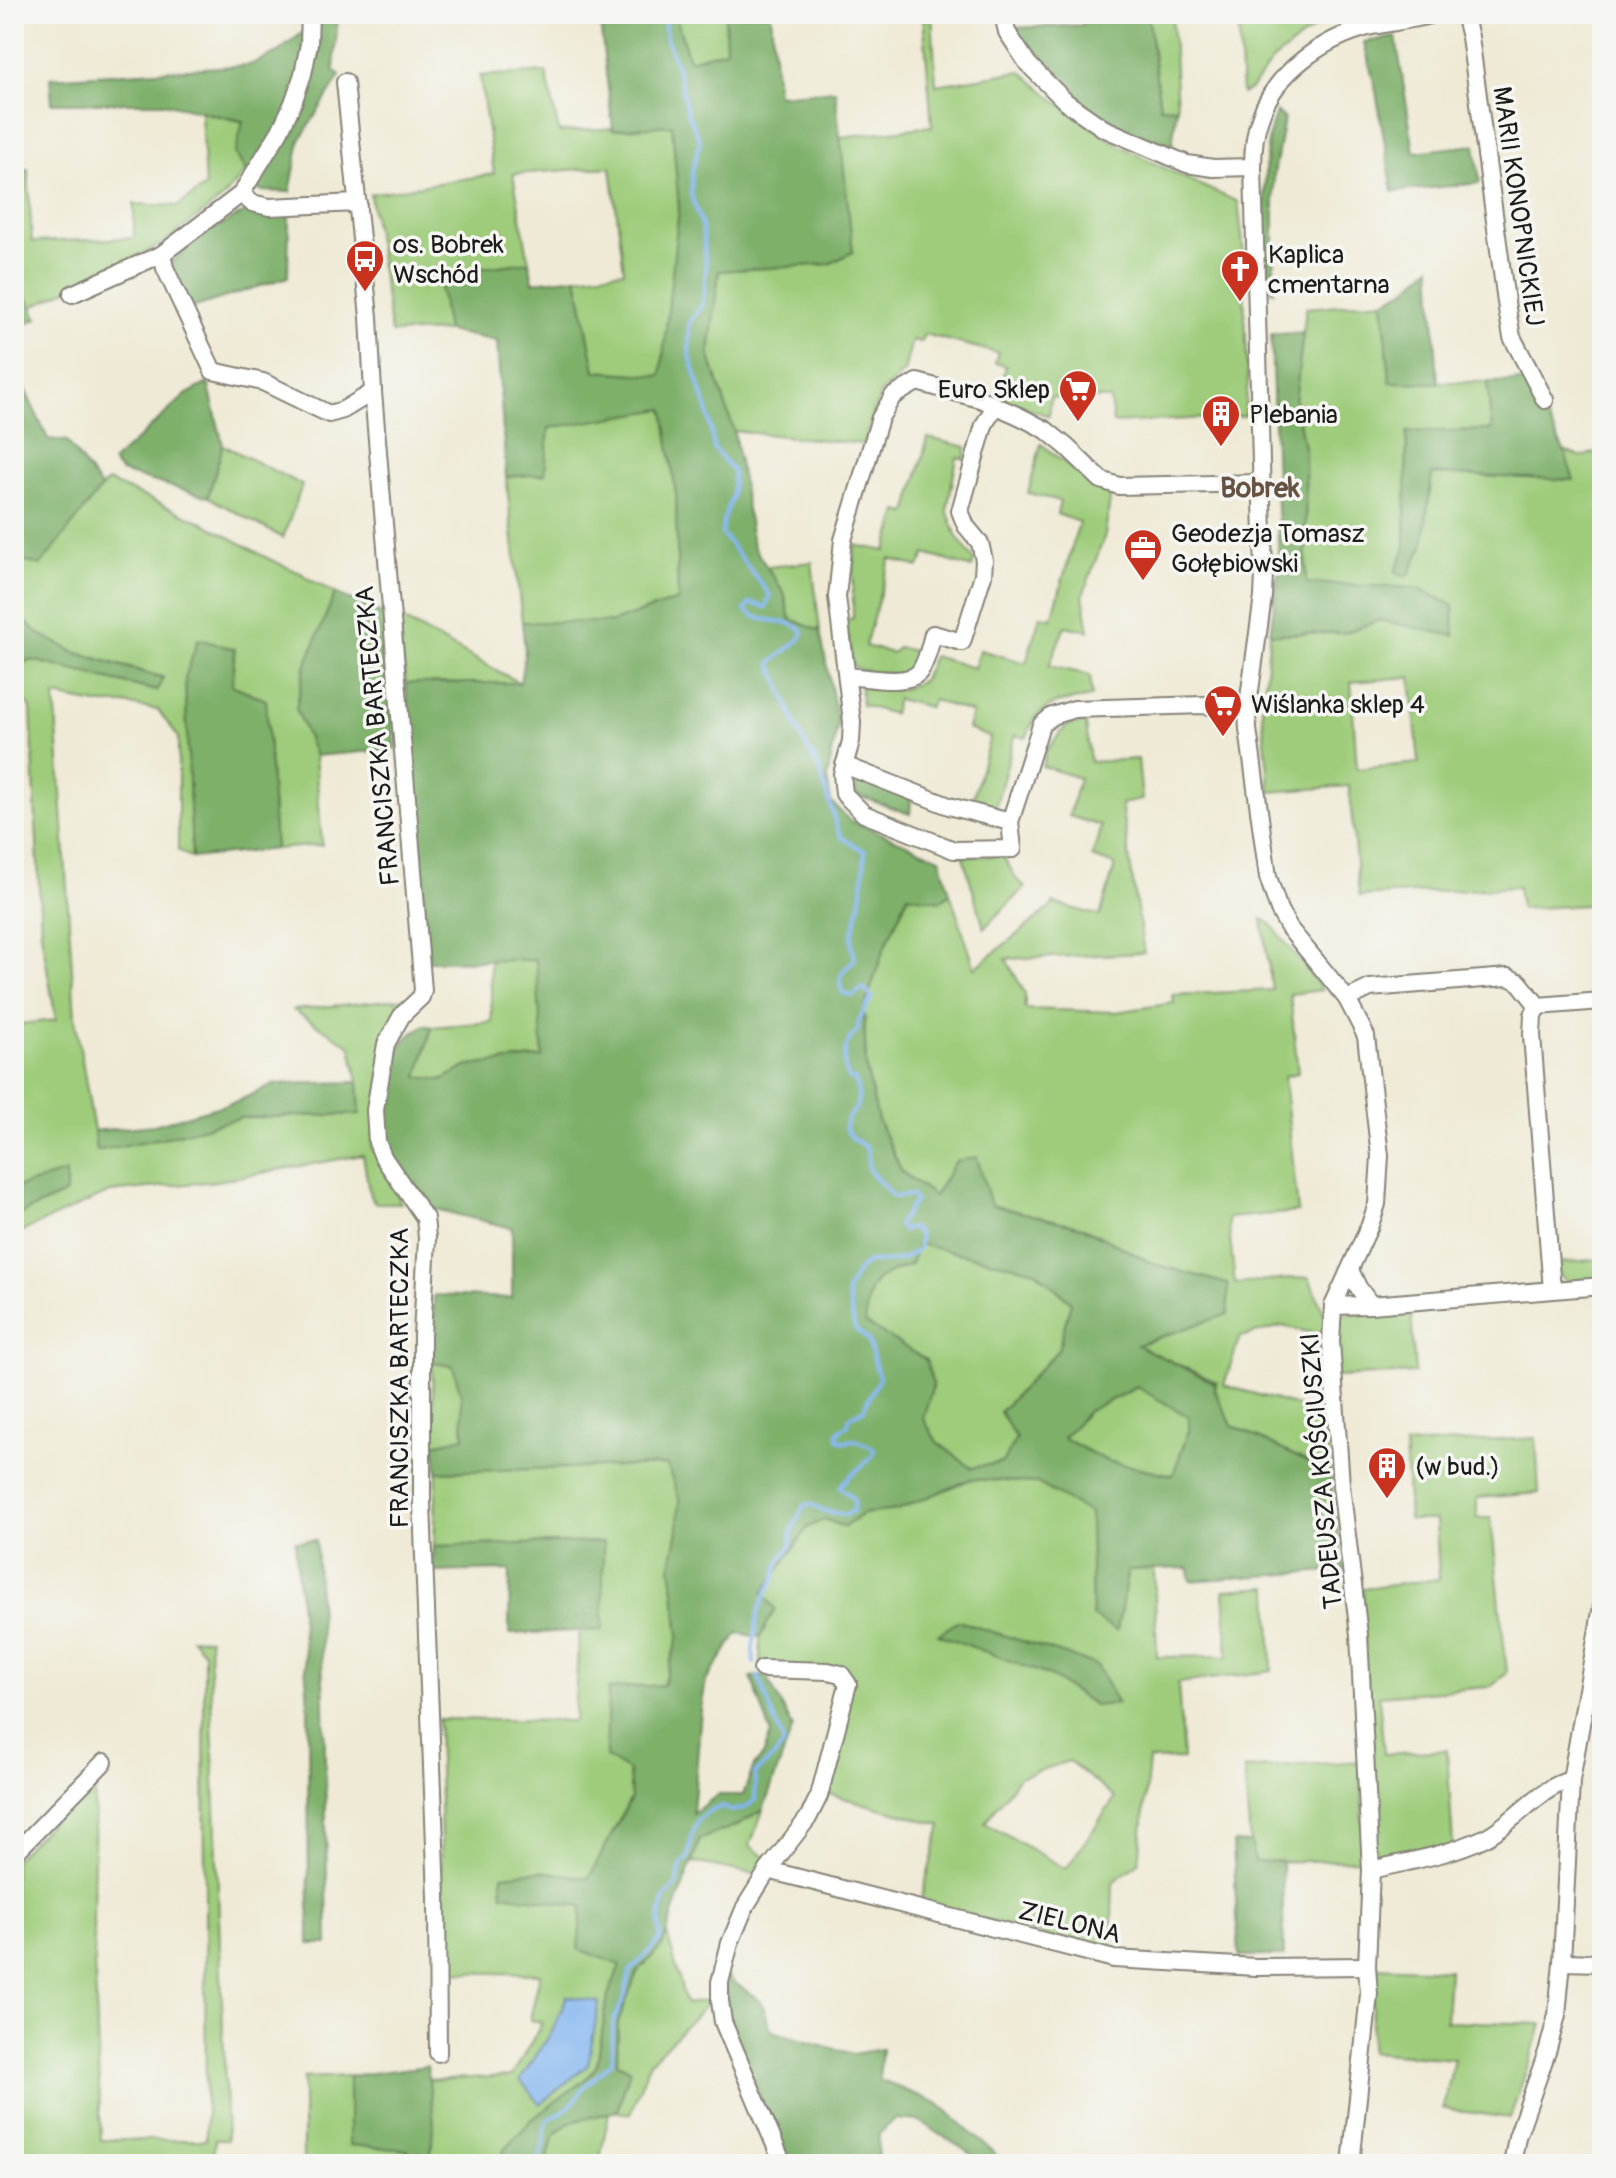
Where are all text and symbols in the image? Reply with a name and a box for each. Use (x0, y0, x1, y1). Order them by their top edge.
street label: MARII KONOPNICKIEJ (1485, 84, 1551, 328)
place label: os. Bobrek Wschód (393, 229, 504, 291)
bus stop icon: os. Bobrek Wschód (344, 238, 386, 293)
place label: Kaplica cmentarna (1268, 239, 1390, 301)
church icon: Kaplica cmentarna (1219, 248, 1261, 303)
supermarket icon: Euro Sklep (1057, 368, 1099, 423)
place label: Euro Sklep (938, 374, 1050, 406)
building icon: Plebania (1200, 393, 1242, 448)
place label: Plebania (1249, 399, 1338, 431)
district label: Bobrek (1220, 471, 1300, 506)
place label: Geodezja Tomasz Gołębiowski (1171, 518, 1365, 580)
office icon: Geodezja Tomasz Gołębiowski (1122, 527, 1164, 582)
street label: FRANCISZKA BARTECZKA (349, 585, 407, 887)
supermarket icon: Wiślanka sklep 4 (1202, 683, 1244, 738)
place label: Wiślanka sklep 4 (1251, 689, 1425, 721)
street label: FRANCISZKA BARTECZKA (384, 1228, 416, 1528)
street label: TADEUSZA KOŚCIUSZKI (1294, 1332, 1350, 1610)
building icon: (w bud.) (1366, 1445, 1408, 1500)
place label: (w bud.) (1415, 1451, 1500, 1483)
street label: ZIELONA (1015, 1895, 1124, 1951)

